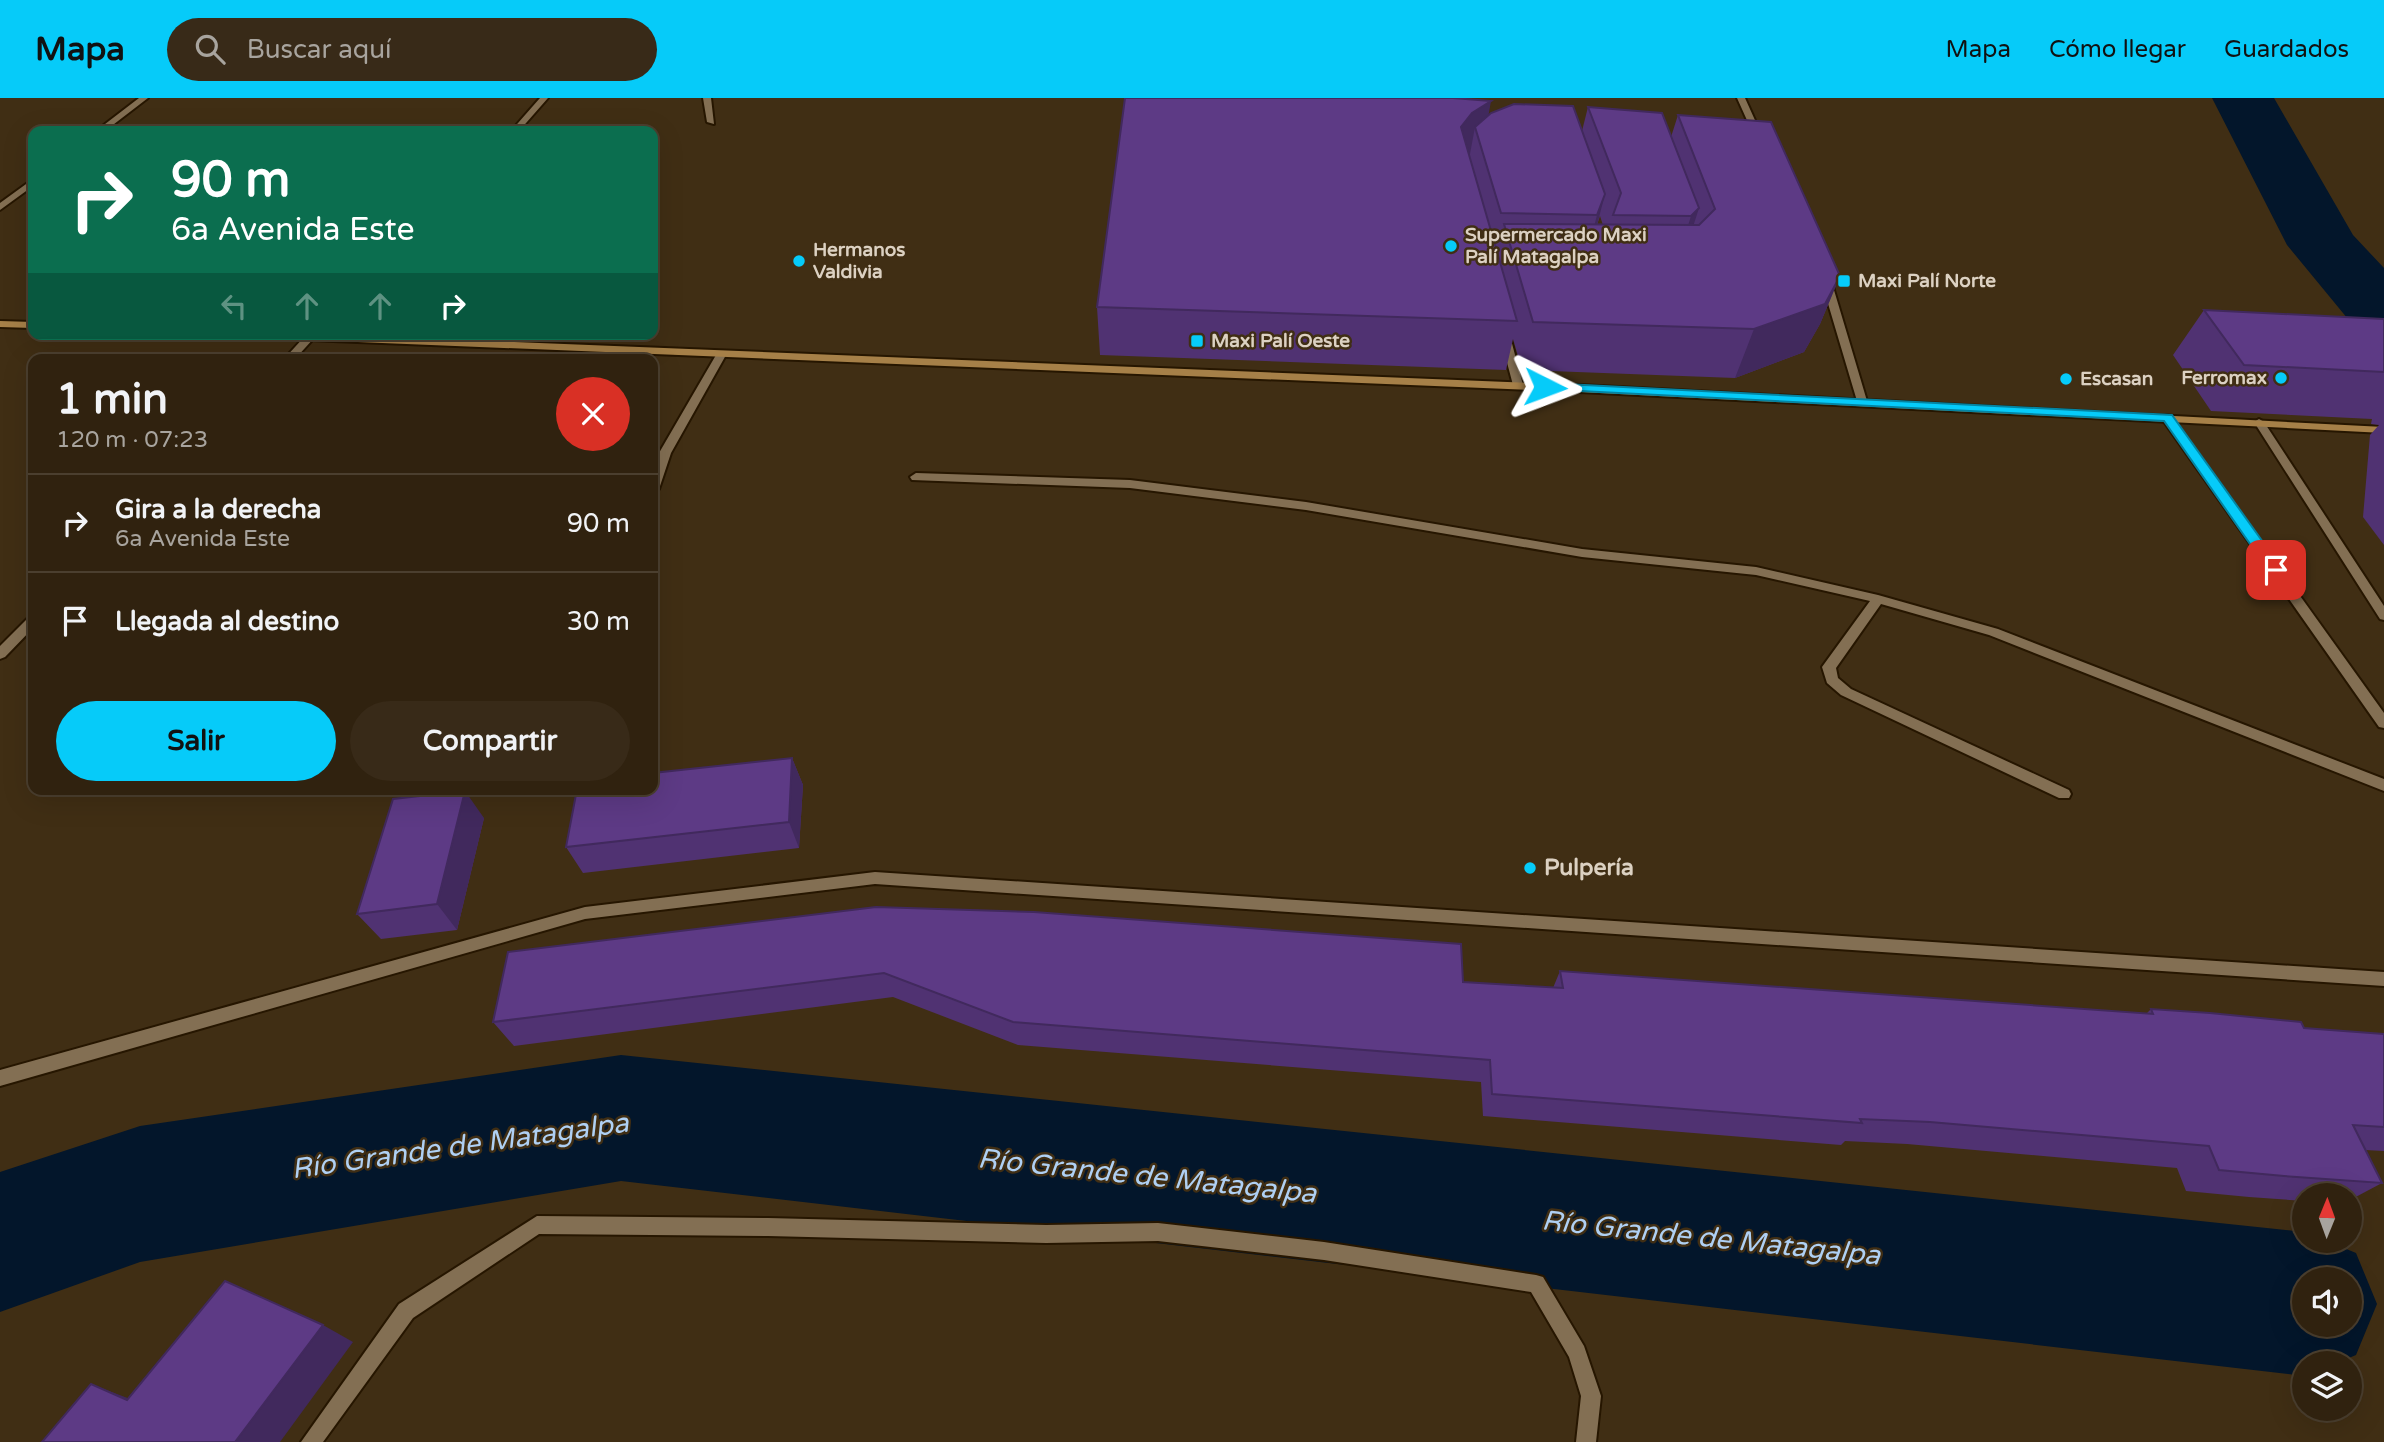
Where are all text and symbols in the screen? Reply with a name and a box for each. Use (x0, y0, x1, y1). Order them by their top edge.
search box (167, 18, 657, 81)
text: Mapa (35, 30, 125, 69)
icon: search (191, 30, 229, 68)
text: Buscar aquí (247, 34, 391, 65)
text: Mapa (1946, 35, 2011, 64)
text: Cómo llegar (2049, 35, 2186, 64)
text: Guardados (2224, 35, 2349, 64)
text: 90 m (171, 151, 290, 210)
icon: right (56, 154, 147, 245)
text: 6a Avenida Este (171, 211, 415, 249)
place label: Supermercado Maxi Palí Matagalpa (1465, 224, 1647, 269)
marker: Supermercado Maxi Palí Matagalpa (1443, 238, 1459, 254)
place label: Hermanos Valdivia (813, 239, 905, 283)
marker: Hermanos Valdivia (791, 253, 807, 269)
place label: Maxi Palí Norte (1858, 270, 1996, 292)
marker: Maxi Palí Norte (1836, 273, 1852, 289)
icon: left (215, 287, 253, 325)
icon: ahead (288, 287, 326, 325)
icon: ahead (361, 287, 399, 325)
icon: right (434, 287, 472, 325)
place label: Maxi Palí Oeste (1211, 330, 1350, 352)
marker: Maxi Palí Oeste (1189, 333, 1205, 349)
position arrow (1508, 350, 1582, 424)
place label: Ferromax (2181, 367, 2267, 389)
place label: Escasan (2080, 368, 2153, 390)
marker: Ferromax (2273, 370, 2289, 386)
marker: Escasan (2058, 371, 2074, 387)
text: 1 min (56, 374, 168, 425)
button: close (556, 377, 630, 451)
text: 120 m · 07:23 (56, 426, 208, 454)
text: Gira a la derecha (115, 494, 321, 525)
icon: right (56, 504, 94, 542)
text: 90 m (567, 508, 630, 539)
text: 6a Avenida Este (115, 525, 290, 553)
pin (2246, 540, 2306, 600)
icon: arrive (2257, 551, 2295, 589)
icon: arrive (56, 602, 94, 640)
text: Llegada al destino (115, 606, 339, 637)
text: 30 m (567, 606, 630, 637)
button: Salir (56, 701, 336, 781)
button: Compartir (350, 701, 630, 781)
place label: Pulpería (1544, 854, 1634, 882)
marker: Pulpería (1522, 860, 1538, 876)
water label: Río Grande de Matagalpa (289, 1105, 632, 1187)
water label: Río Grande de Matagalpa (976, 1141, 1319, 1211)
north arrow (2292, 1183, 2362, 1253)
map controls (2292, 1183, 2362, 1421)
water label: Río Grande de Matagalpa (1540, 1203, 1883, 1273)
button: sound (2292, 1267, 2362, 1337)
button: layers (2292, 1351, 2362, 1421)

